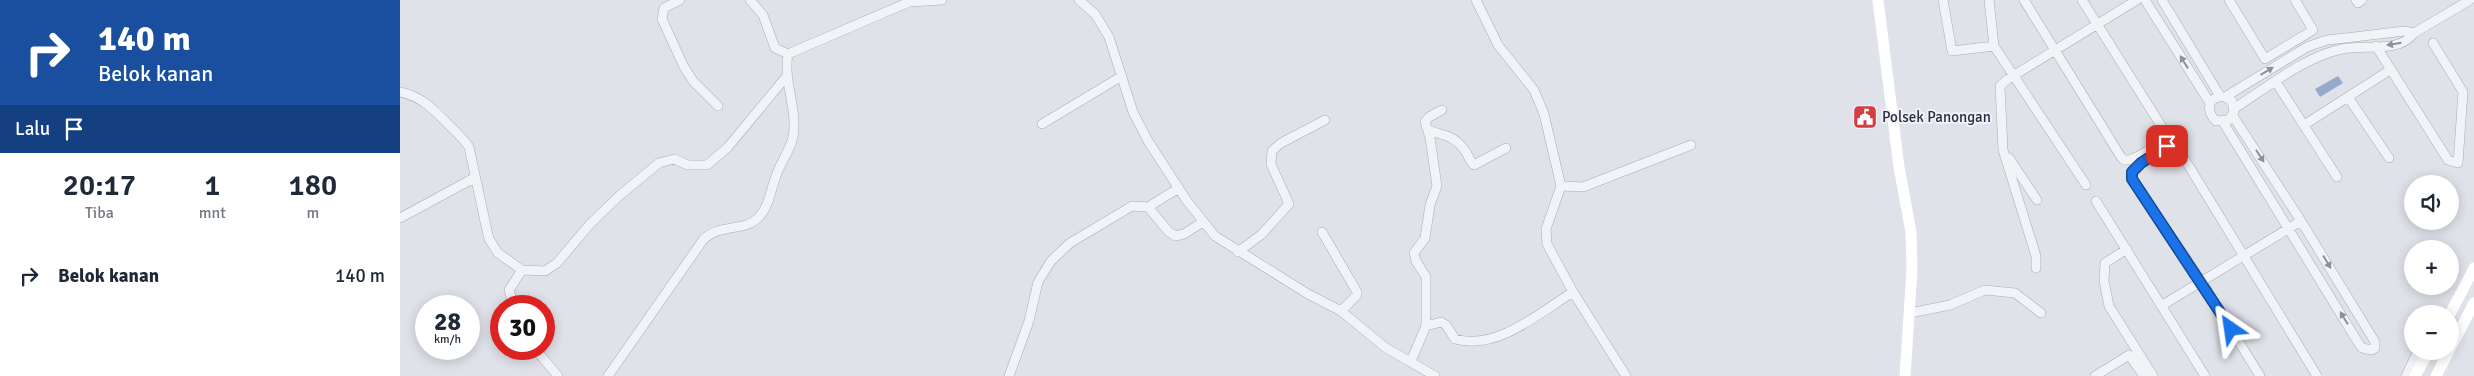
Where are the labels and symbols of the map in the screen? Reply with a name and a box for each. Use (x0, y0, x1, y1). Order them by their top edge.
one-way arrow (2386, 41, 2402, 49)
one-way arrow (2179, 55, 2188, 68)
one-way arrow (2260, 67, 2273, 76)
public building icon: Polsek Panongan (1852, 104, 1878, 130)
place label: Polsek Panongan (1882, 108, 1991, 126)
pin (2146, 125, 2188, 167)
one-way arrow (2255, 150, 2264, 163)
one-way arrow (2322, 256, 2331, 269)
speed limit sign: 30 (490, 295, 555, 360)
position arrow (2204, 302, 2256, 354)
one-way arrow (2339, 312, 2348, 325)

